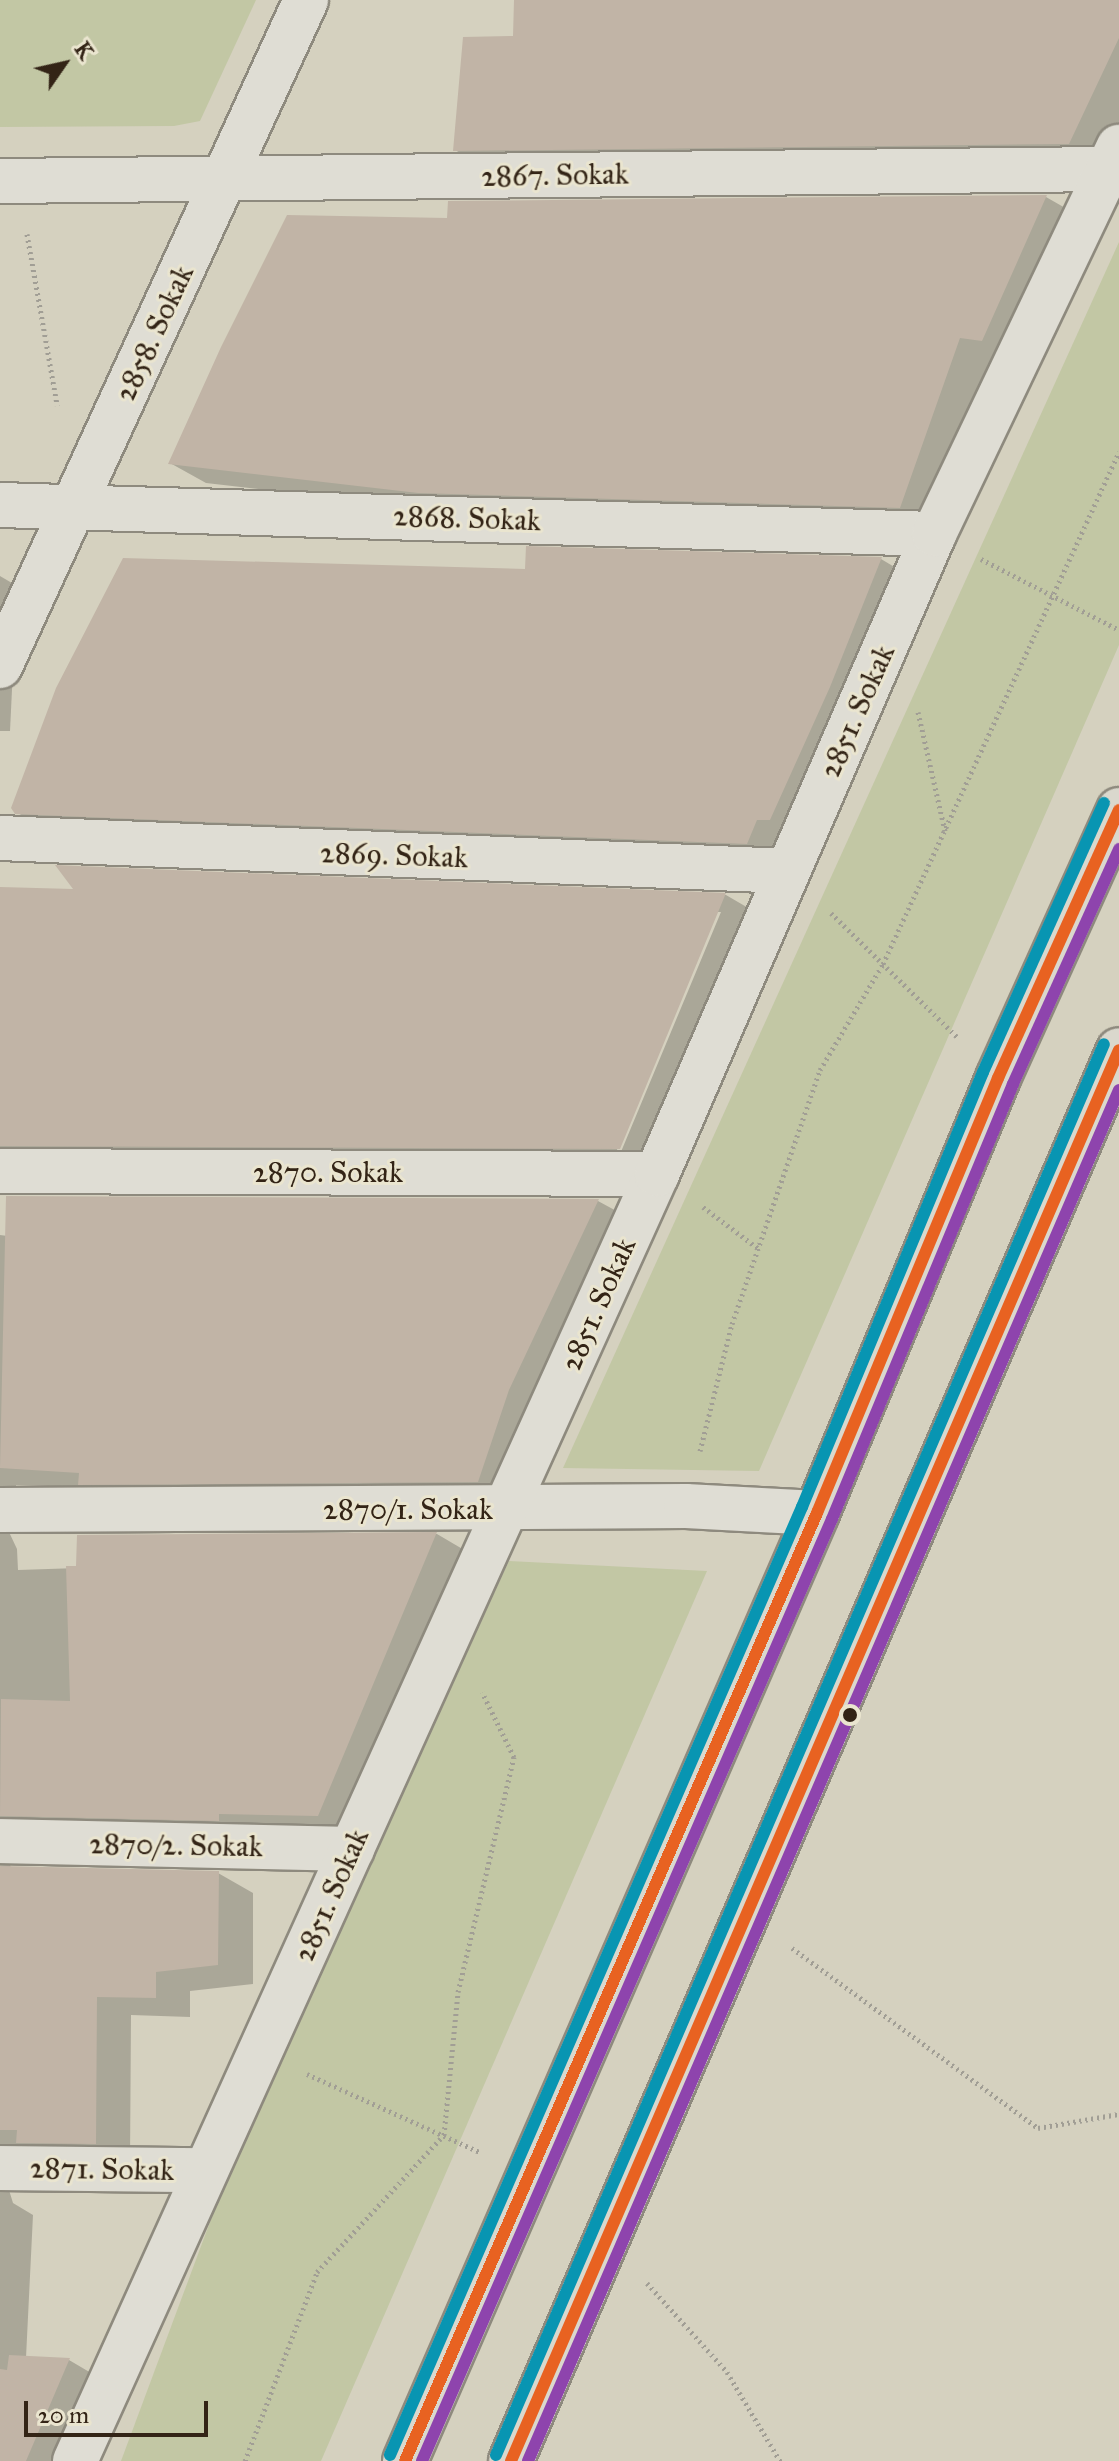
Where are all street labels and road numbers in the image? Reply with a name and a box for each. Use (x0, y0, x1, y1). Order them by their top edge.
street label: 2867. Sokak (481, 156, 629, 194)
street label: 2858. Sokak (107, 259, 201, 407)
street label: 2868. Sokak (393, 497, 541, 539)
street label: 2851. Sokak (812, 639, 902, 783)
street label: 2869. Sokak (319, 834, 469, 876)
street label: 2870. Sokak (253, 1154, 403, 1190)
street label: 2851. Sokak (553, 1232, 643, 1376)
street label: 2870/1. Sokak (323, 1491, 493, 1527)
street label: 2851. Sokak (286, 1823, 376, 1967)
street label: 2870/2. Sokak (89, 1825, 263, 1865)
street label: 2871. Sokak (30, 2150, 174, 2188)

